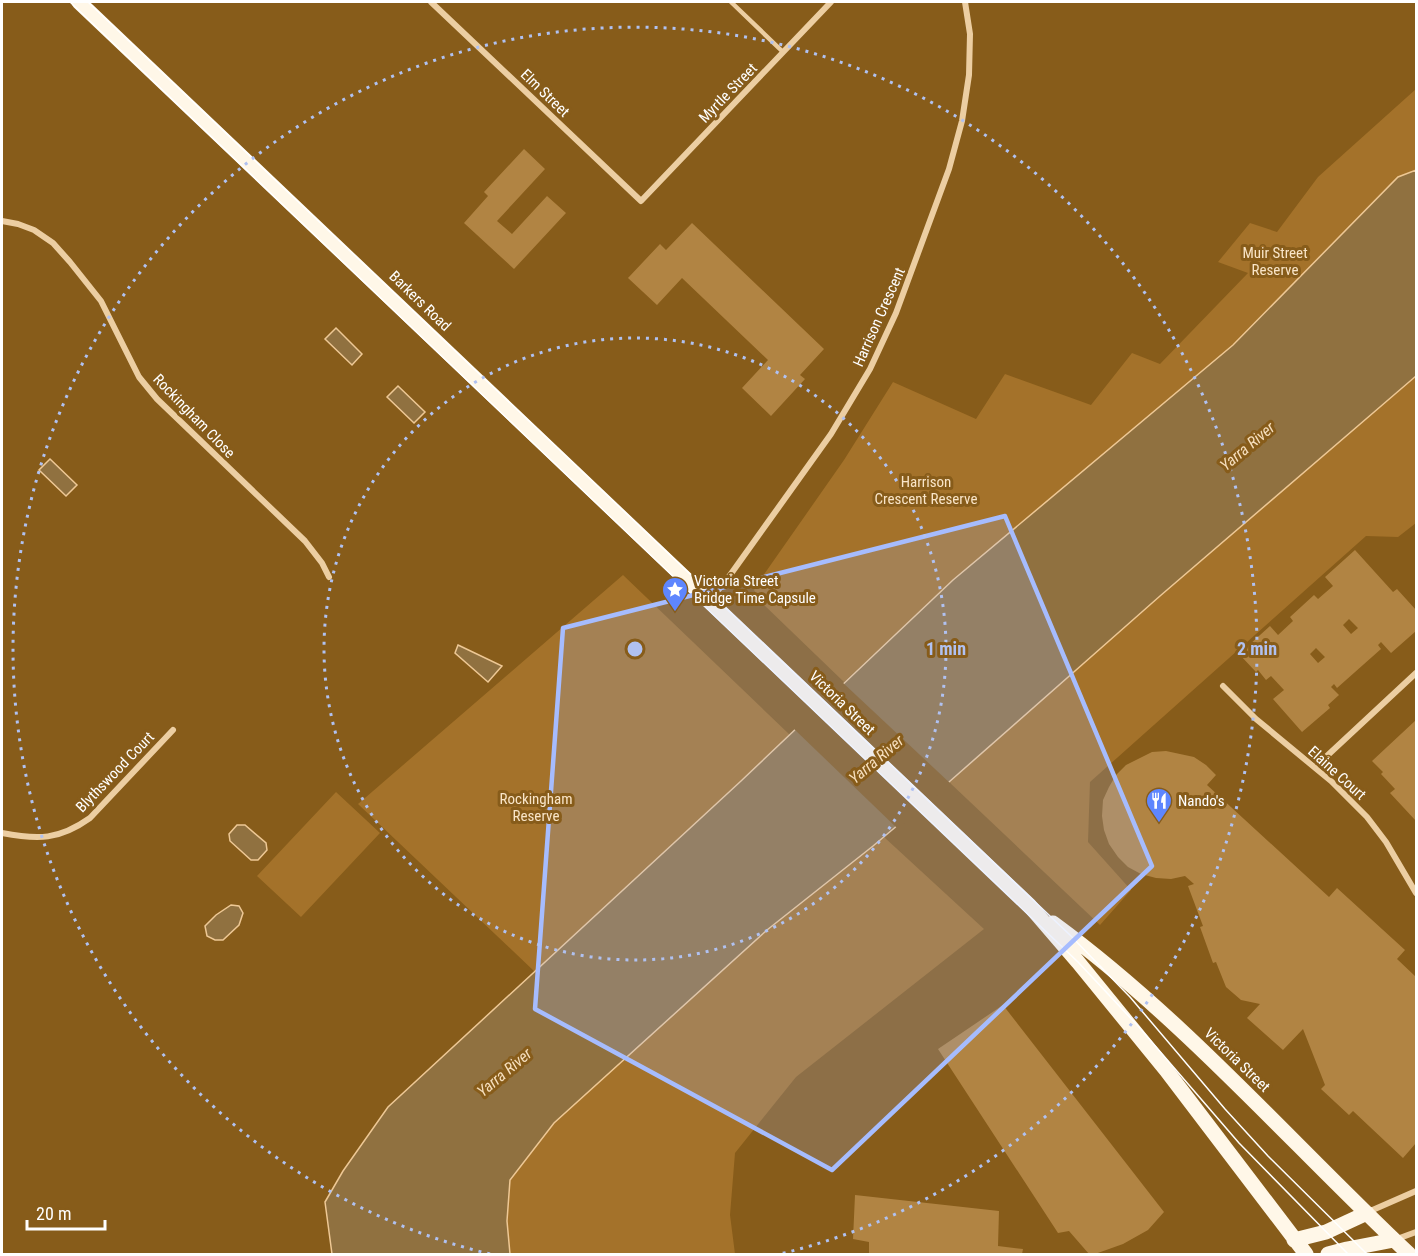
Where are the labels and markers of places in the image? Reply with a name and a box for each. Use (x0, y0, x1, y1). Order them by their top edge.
place label: Victoria Street Bridge Time Capsule (694, 572, 816, 607)
place icon: Victoria Street Bridge Time Capsule (660, 575, 690, 613)
centre of rings (625, 639, 645, 659)
restaurant icon: Nando's (1144, 786, 1174, 824)
place label: Nando's (1178, 792, 1225, 810)

